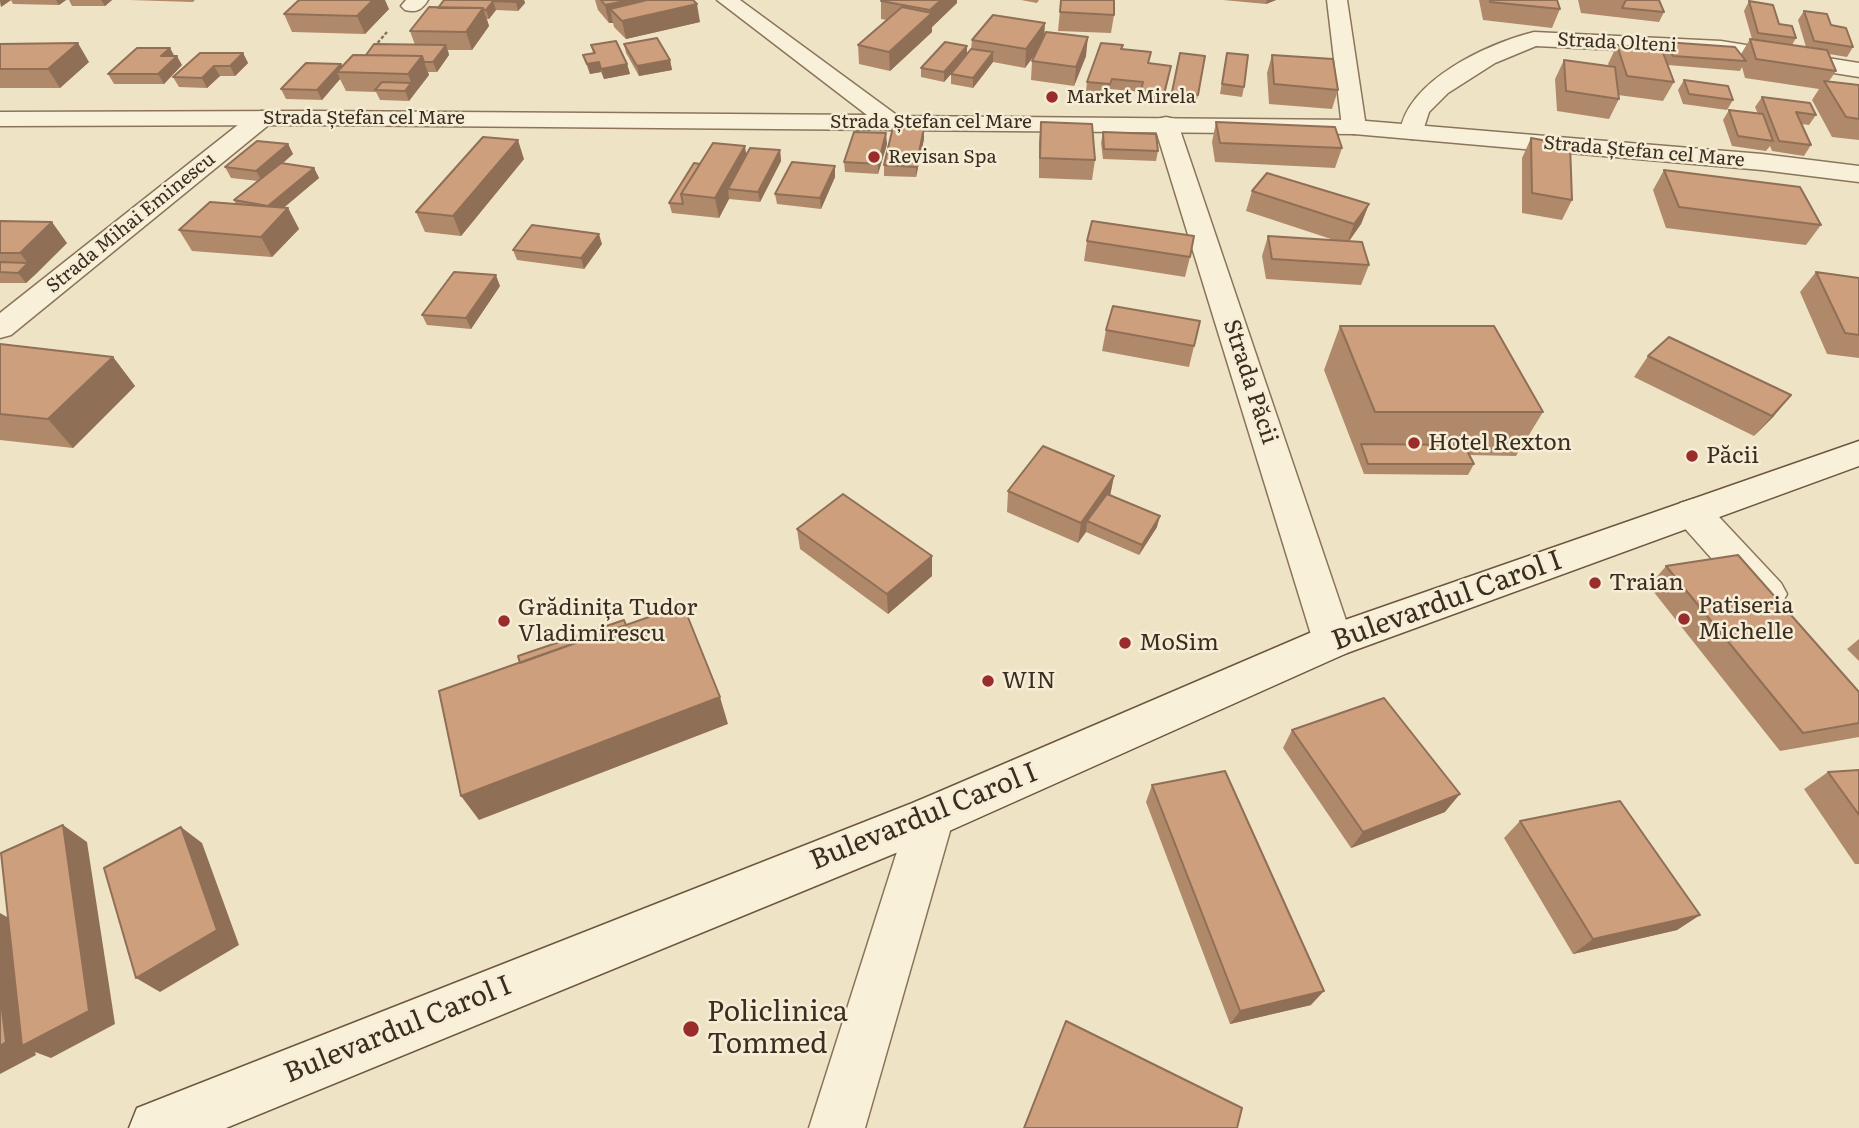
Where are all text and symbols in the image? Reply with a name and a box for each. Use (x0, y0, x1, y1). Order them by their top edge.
street label: Strada Olteni (1557, 28, 1677, 58)
place label: Market Mirela (1066, 86, 1196, 108)
marker: Market Mirela (1044, 89, 1060, 105)
street label: Strada Ștefan cel Mare (263, 107, 465, 129)
street label: Strada Ștefan cel Mare (830, 111, 1032, 133)
street label: Strada Ștefan cel Mare (1542, 132, 1746, 172)
place label: Revisan Spa (888, 146, 997, 168)
street label: Strada Mihai Eminescu (42, 148, 220, 298)
marker: Revisan Spa (866, 149, 882, 165)
street label: Strada Păcii (1217, 316, 1283, 448)
place label: Hotel Rexton (1428, 429, 1572, 457)
marker: Hotel Rexton (1406, 435, 1422, 451)
place label: Păcii (1706, 442, 1759, 470)
marker: Păcii (1684, 448, 1700, 464)
street label: Bulevardul Carol I (1327, 544, 1567, 658)
place label: Traian (1609, 569, 1684, 597)
marker: Traian (1587, 575, 1603, 591)
place label: Patiseria Michelle (1698, 592, 1794, 646)
place label: Grădinița Tudor Vladimirescu (518, 594, 697, 648)
marker: Patiseria Michelle (1676, 611, 1692, 627)
marker: Grădinița Tudor Vladimirescu (496, 613, 512, 629)
place label: MoSim (1139, 629, 1219, 657)
marker: MoSim (1117, 635, 1133, 651)
place label: WIN (1002, 667, 1056, 695)
marker: WIN (980, 673, 996, 689)
street label: Bulevardul Carol I (805, 756, 1043, 878)
street label: Bulevardul Carol I (279, 969, 517, 1091)
place label: Policlinica Tommed (707, 996, 848, 1062)
marker: Policlinica Tommed (681, 1019, 701, 1039)

